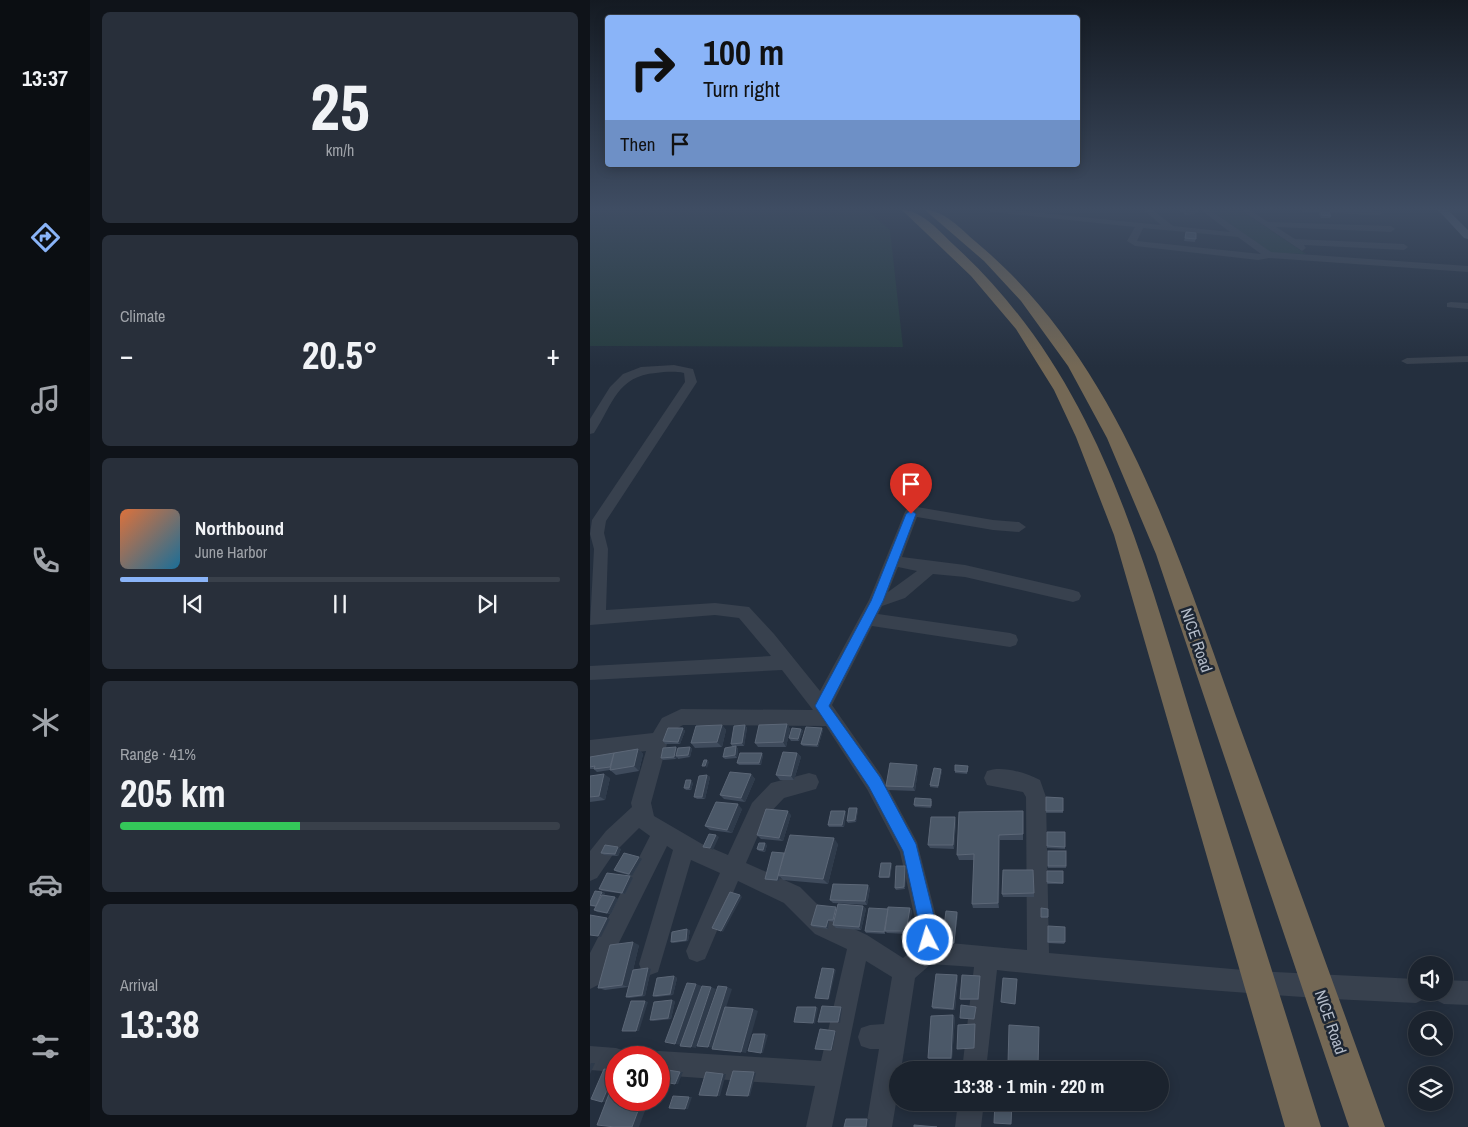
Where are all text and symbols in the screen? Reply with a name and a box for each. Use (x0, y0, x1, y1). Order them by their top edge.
text: 100 m (703, 29, 784, 76)
icon: right (620, 35, 685, 100)
text: 13:37 (22, 63, 68, 93)
text: 25 (310, 63, 370, 150)
text: Turn right (703, 74, 780, 104)
icon: arrive (666, 130, 694, 158)
text: Then (620, 131, 656, 157)
text: km/h (326, 139, 354, 161)
icon: directions (28, 220, 63, 255)
text: Climate (120, 305, 165, 327)
text: 20.5° (302, 330, 378, 381)
text: − (120, 336, 133, 374)
text: + (547, 336, 560, 374)
icon: music (28, 382, 63, 417)
pin (890, 463, 932, 514)
icon: arrive (897, 470, 925, 498)
text: Northbound (195, 515, 284, 541)
text: June Harbor (195, 541, 267, 563)
icon: phone (28, 543, 63, 578)
icon: previous (179, 590, 207, 618)
icon: pause (326, 590, 354, 618)
icon: next (473, 590, 501, 618)
street label: NICE Road (1176, 605, 1218, 675)
icon: climate (28, 705, 63, 740)
text: Range · 41% (120, 743, 196, 765)
text: 205 km (120, 768, 226, 819)
icon: car (28, 867, 63, 902)
position arrow (901, 913, 953, 965)
map controls (1408, 956, 1453, 1111)
button: sound (1408, 956, 1453, 1001)
text: Arrival (120, 974, 158, 996)
street label: NICE Road (1310, 987, 1352, 1057)
text: 13:38 (120, 999, 200, 1050)
button: search (1408, 1011, 1453, 1056)
icon: filters (28, 1029, 63, 1064)
speed limit sign: 30 (605, 1046, 670, 1111)
button: layers (1408, 1066, 1453, 1111)
text: 13:38 · 1 min · 220 m (954, 1073, 1104, 1099)

